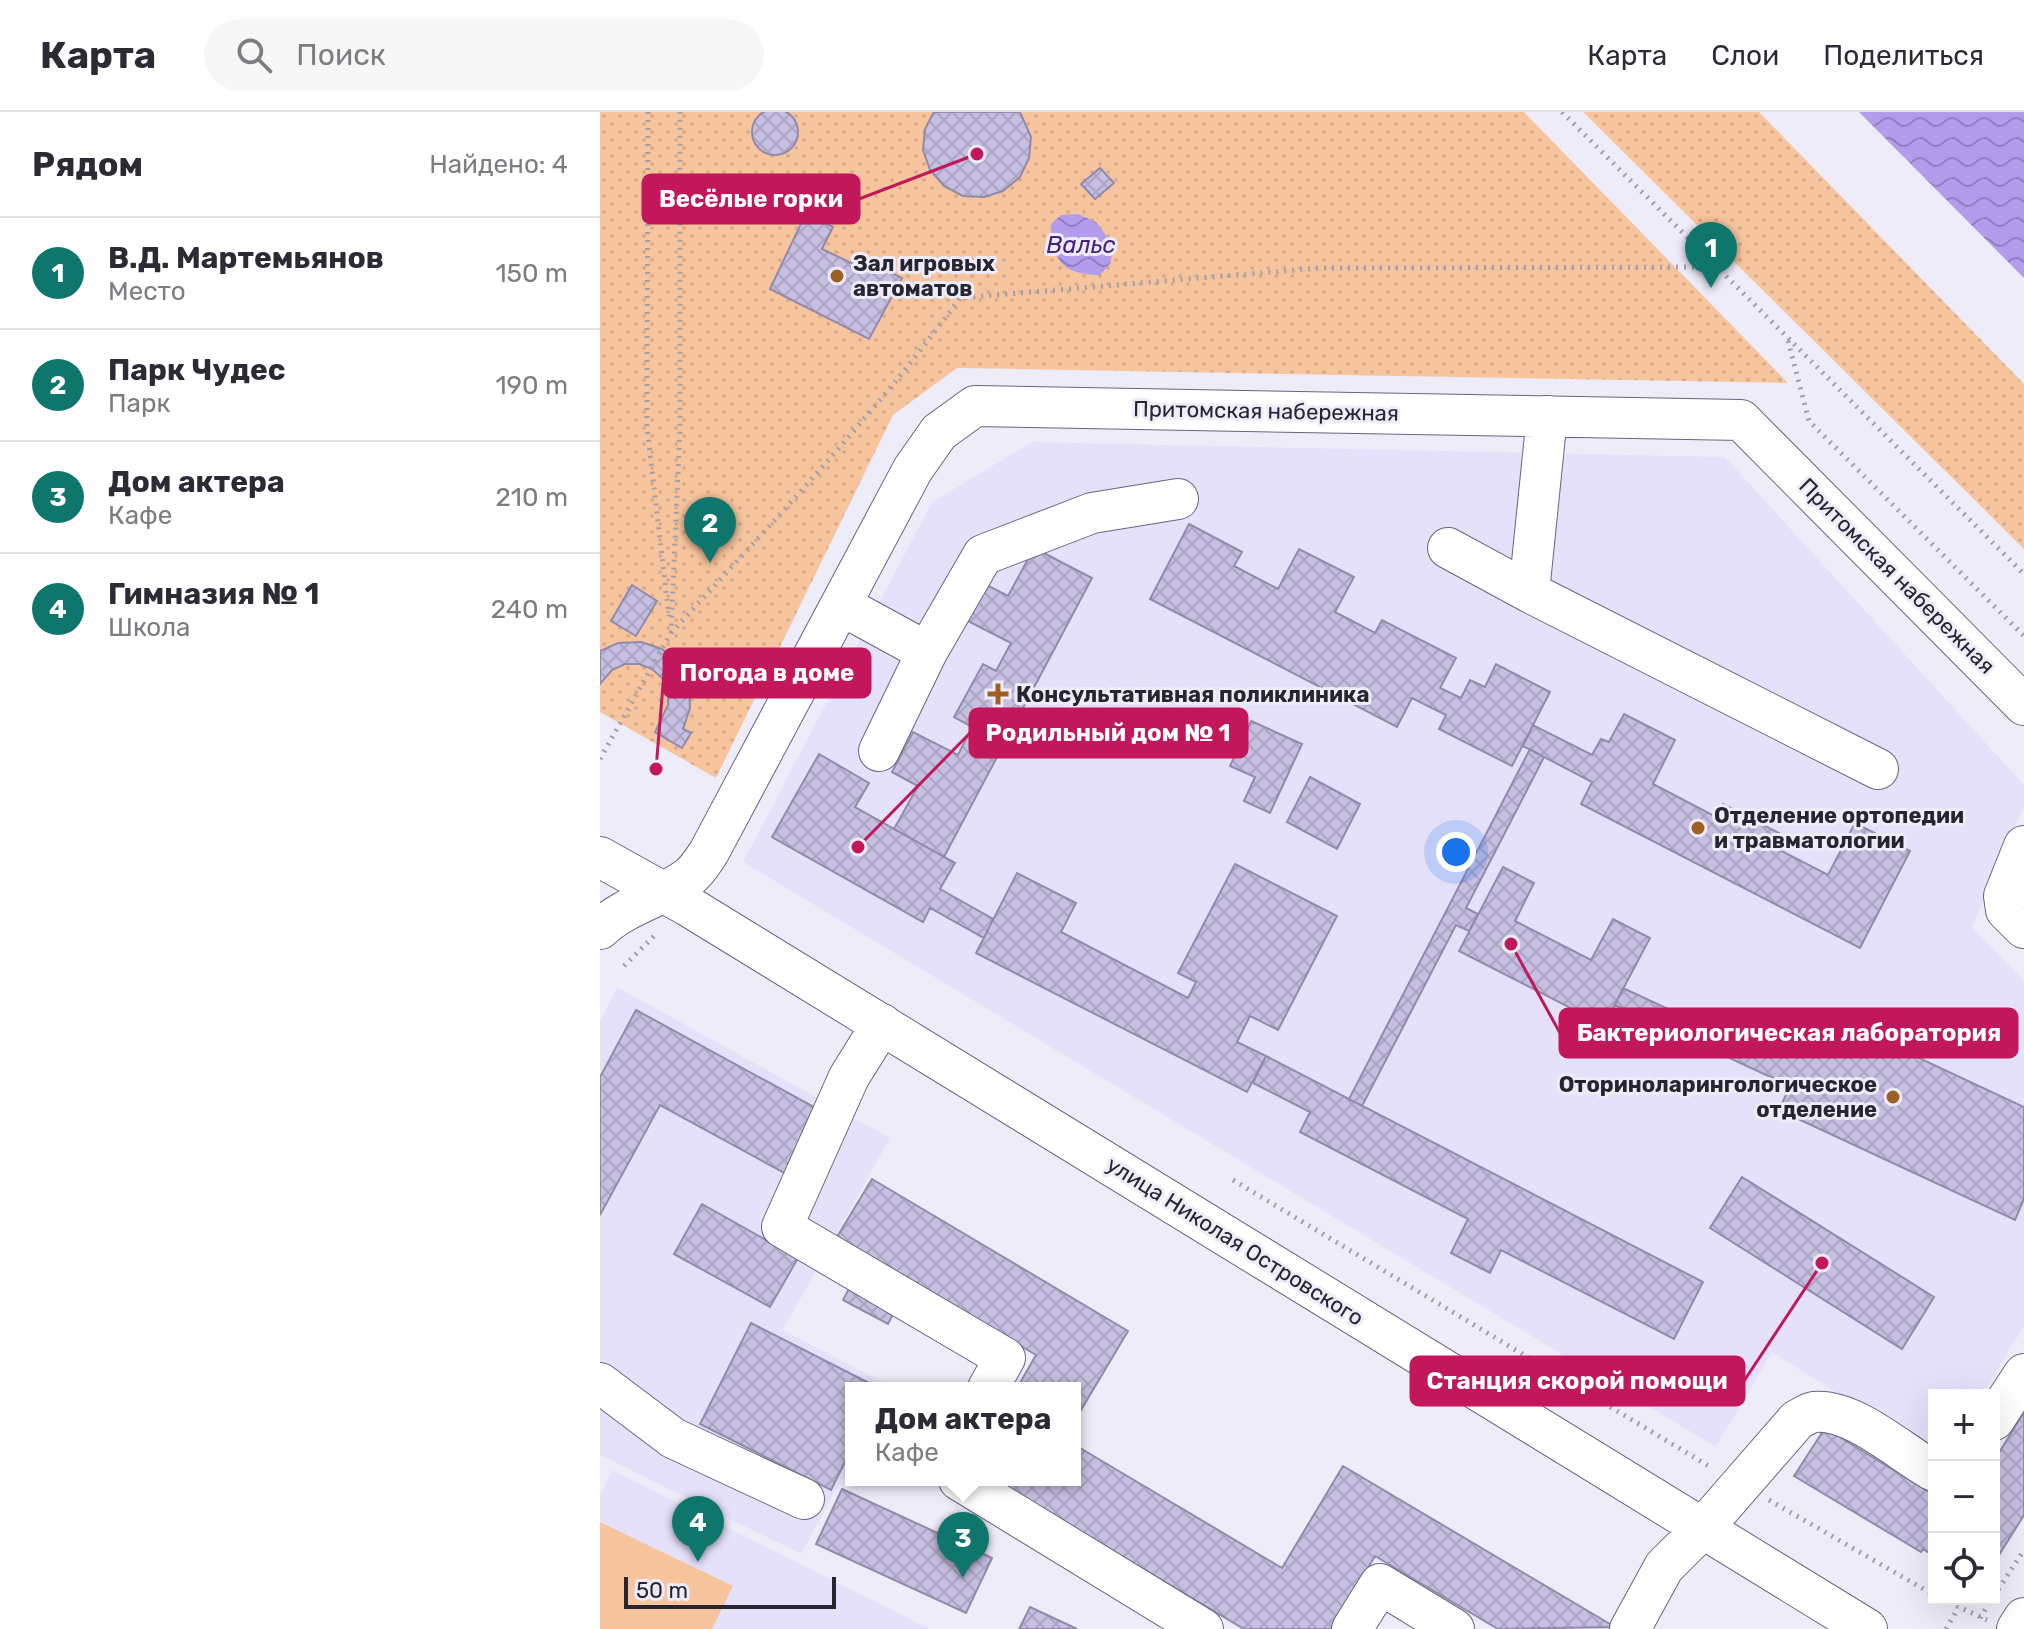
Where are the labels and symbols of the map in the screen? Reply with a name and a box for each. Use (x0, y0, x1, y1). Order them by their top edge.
callout: Весёлые горки (643, 175, 859, 223)
text: Весёлые горки (659, 185, 843, 213)
pin: 1 (1685, 222, 1737, 288)
water label: Вальс (1046, 231, 1116, 259)
place label: Зал игровых автоматов (853, 250, 995, 302)
marker: Зал игровых автоматов (828, 267, 846, 285)
street label: Притомская набережная (1133, 395, 1399, 427)
street label: Притомская набережная (1793, 472, 2001, 680)
pin: 2 (684, 497, 736, 563)
callout: Погода в доме (664, 649, 870, 697)
text: Погода в доме (680, 659, 854, 687)
place label: Консультативная поликлиника (1016, 681, 1369, 708)
marker: Консультативная поликлиника (987, 683, 1009, 705)
callout: Родильный дом № 1 (970, 709, 1247, 757)
text: Родильный дом № 1 (985, 719, 1231, 747)
place label: Отделение ортопедии и травматологии (1714, 802, 1964, 854)
marker: Отделение ортопедии и травматологии (1689, 819, 1707, 837)
your location (1436, 832, 1476, 872)
callout: Бактериологическая лаборатория (1560, 1009, 2017, 1057)
text: Бактериологическая лаборатория (1577, 1019, 2001, 1047)
place label: Оториноларингологическое отделение (1559, 1071, 1877, 1123)
marker: Оториноларингологическое отделение (1884, 1088, 1902, 1106)
street label: улица Николая Островского (1101, 1151, 1369, 1331)
callout: Станция скорой помощи (1411, 1357, 1744, 1405)
text: Станция скорой помощи (1427, 1367, 1727, 1395)
pin: 4 (672, 1496, 724, 1562)
pin: 3 (937, 1512, 989, 1578)
scale bar (624, 1573, 836, 1609)

